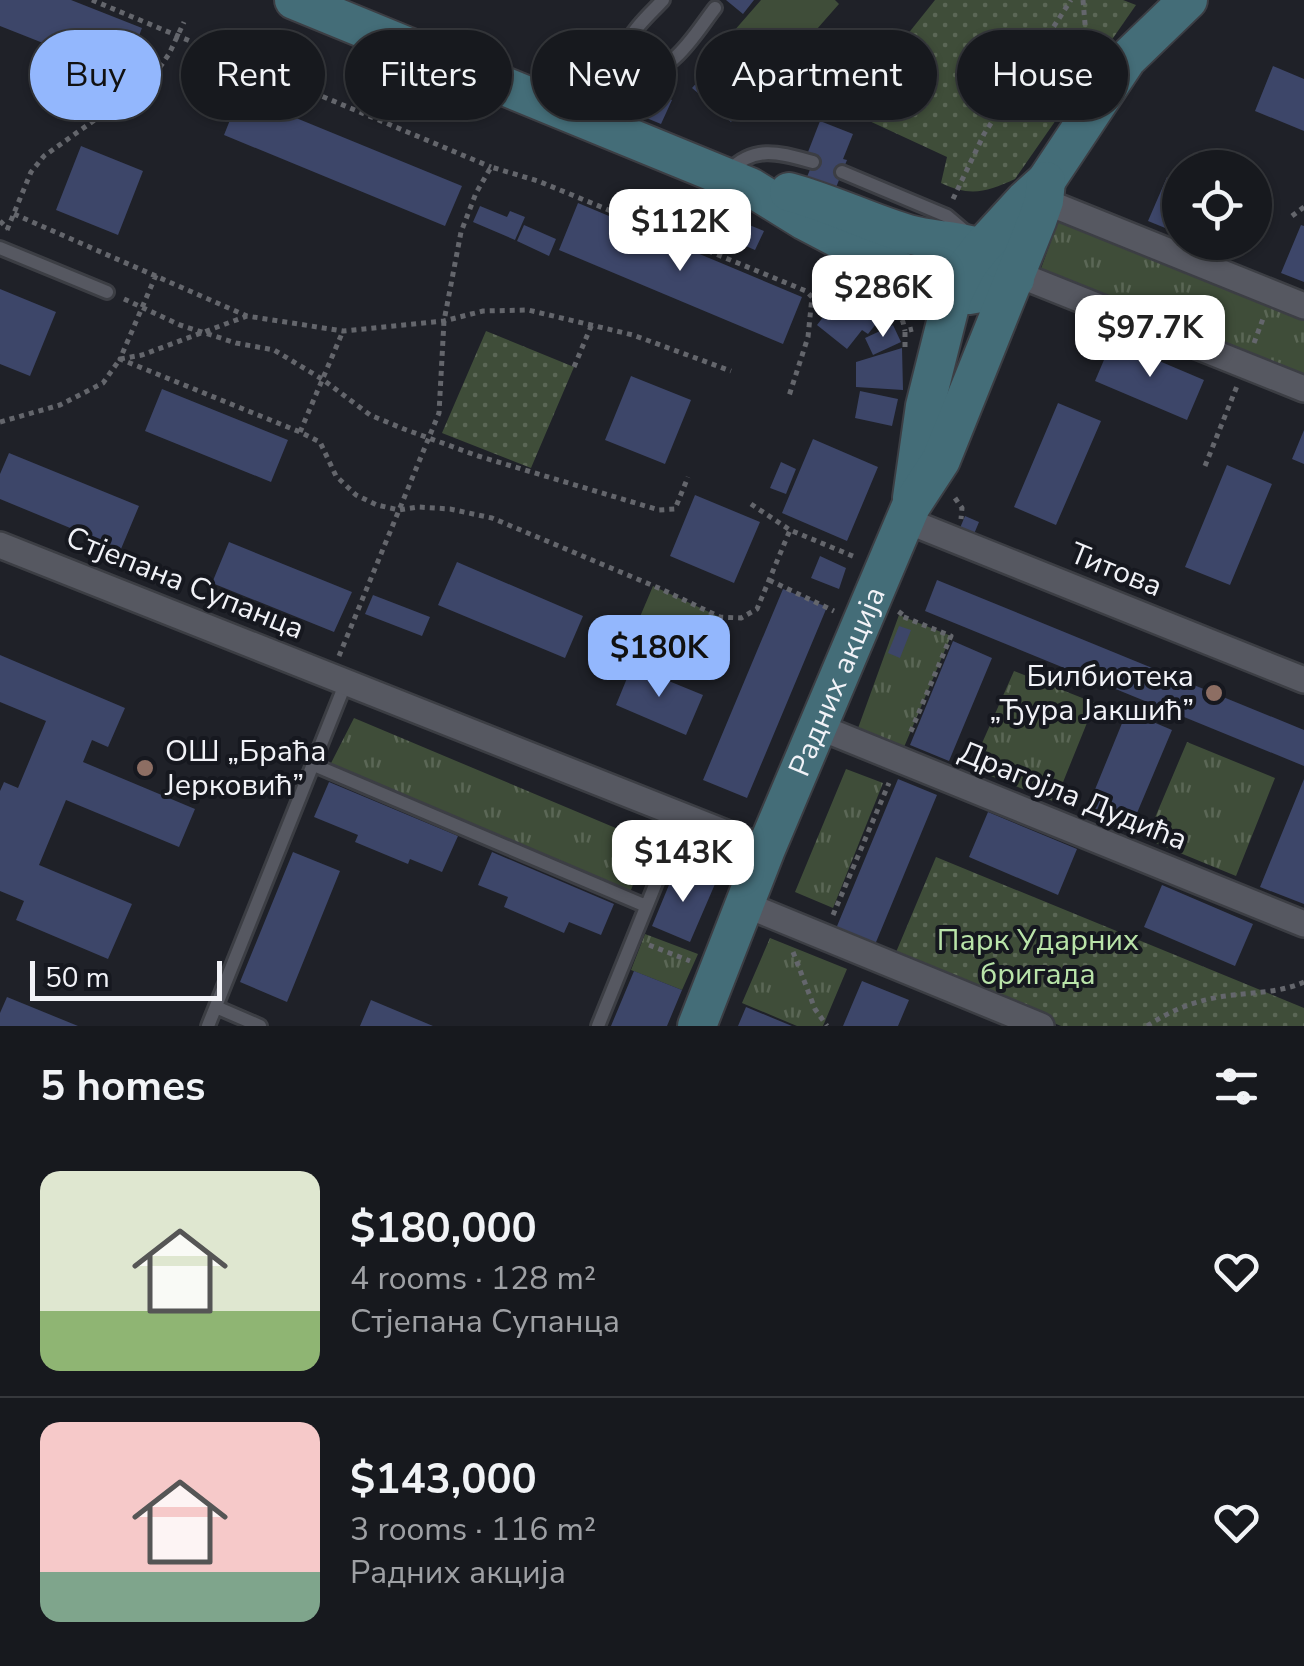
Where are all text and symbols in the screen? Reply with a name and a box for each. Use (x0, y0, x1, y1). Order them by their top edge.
chip: Buy (30, 30, 161, 120)
chip: Rent (181, 30, 325, 120)
chip: Filters (345, 30, 512, 120)
chip: New (532, 30, 676, 120)
chip: Apartment (696, 30, 937, 120)
chip: House (957, 30, 1128, 120)
map controls (1162, 150, 1272, 260)
button: locate (1162, 150, 1272, 260)
pin: $112K (610, 189, 750, 274)
text: $112K (631, 200, 729, 243)
pin: $286K (813, 255, 953, 340)
text: $286K (834, 266, 932, 309)
pin: $97.7K (1069, 295, 1231, 380)
text: $97.7K (1097, 306, 1203, 349)
street label: Стјепана Супанца (60, 517, 310, 649)
street label: Титова (1064, 533, 1168, 607)
street label: Радних акција (779, 580, 895, 783)
pin: $180K (589, 615, 729, 700)
text: $180K (610, 626, 708, 669)
place label: Билбиотека „Ђура Јакшић” (990, 656, 1194, 731)
marker: Билбиотека „Ђура Јакшић” (1203, 682, 1225, 704)
place label: ОШ „Браћа Јерковић” (164, 731, 326, 806)
street label: Драгојла Дудића (953, 732, 1193, 860)
marker: ОШ „Браћа Јерковић” (134, 757, 156, 779)
pin: $143K (613, 820, 753, 905)
text: $143K (634, 831, 732, 874)
park label: Парк Ударних бригада (937, 920, 1139, 995)
scale bar (30, 956, 222, 1000)
text: 50 m (45, 959, 110, 997)
text: 5 homes (40, 1058, 205, 1115)
icon: filters (1209, 1059, 1264, 1114)
text: $180,000 (350, 1200, 537, 1257)
icon: home (120, 1211, 240, 1331)
icon: heart (1209, 1244, 1264, 1299)
text: 4 rooms · 128 m² (350, 1257, 596, 1300)
text: Стјепана Супанца (350, 1300, 620, 1343)
text: $143,000 (350, 1451, 537, 1508)
icon: home (120, 1462, 240, 1582)
icon: heart (1209, 1495, 1264, 1550)
text: 3 rooms · 116 m² (350, 1508, 596, 1551)
text: Радних акција (350, 1551, 566, 1594)

